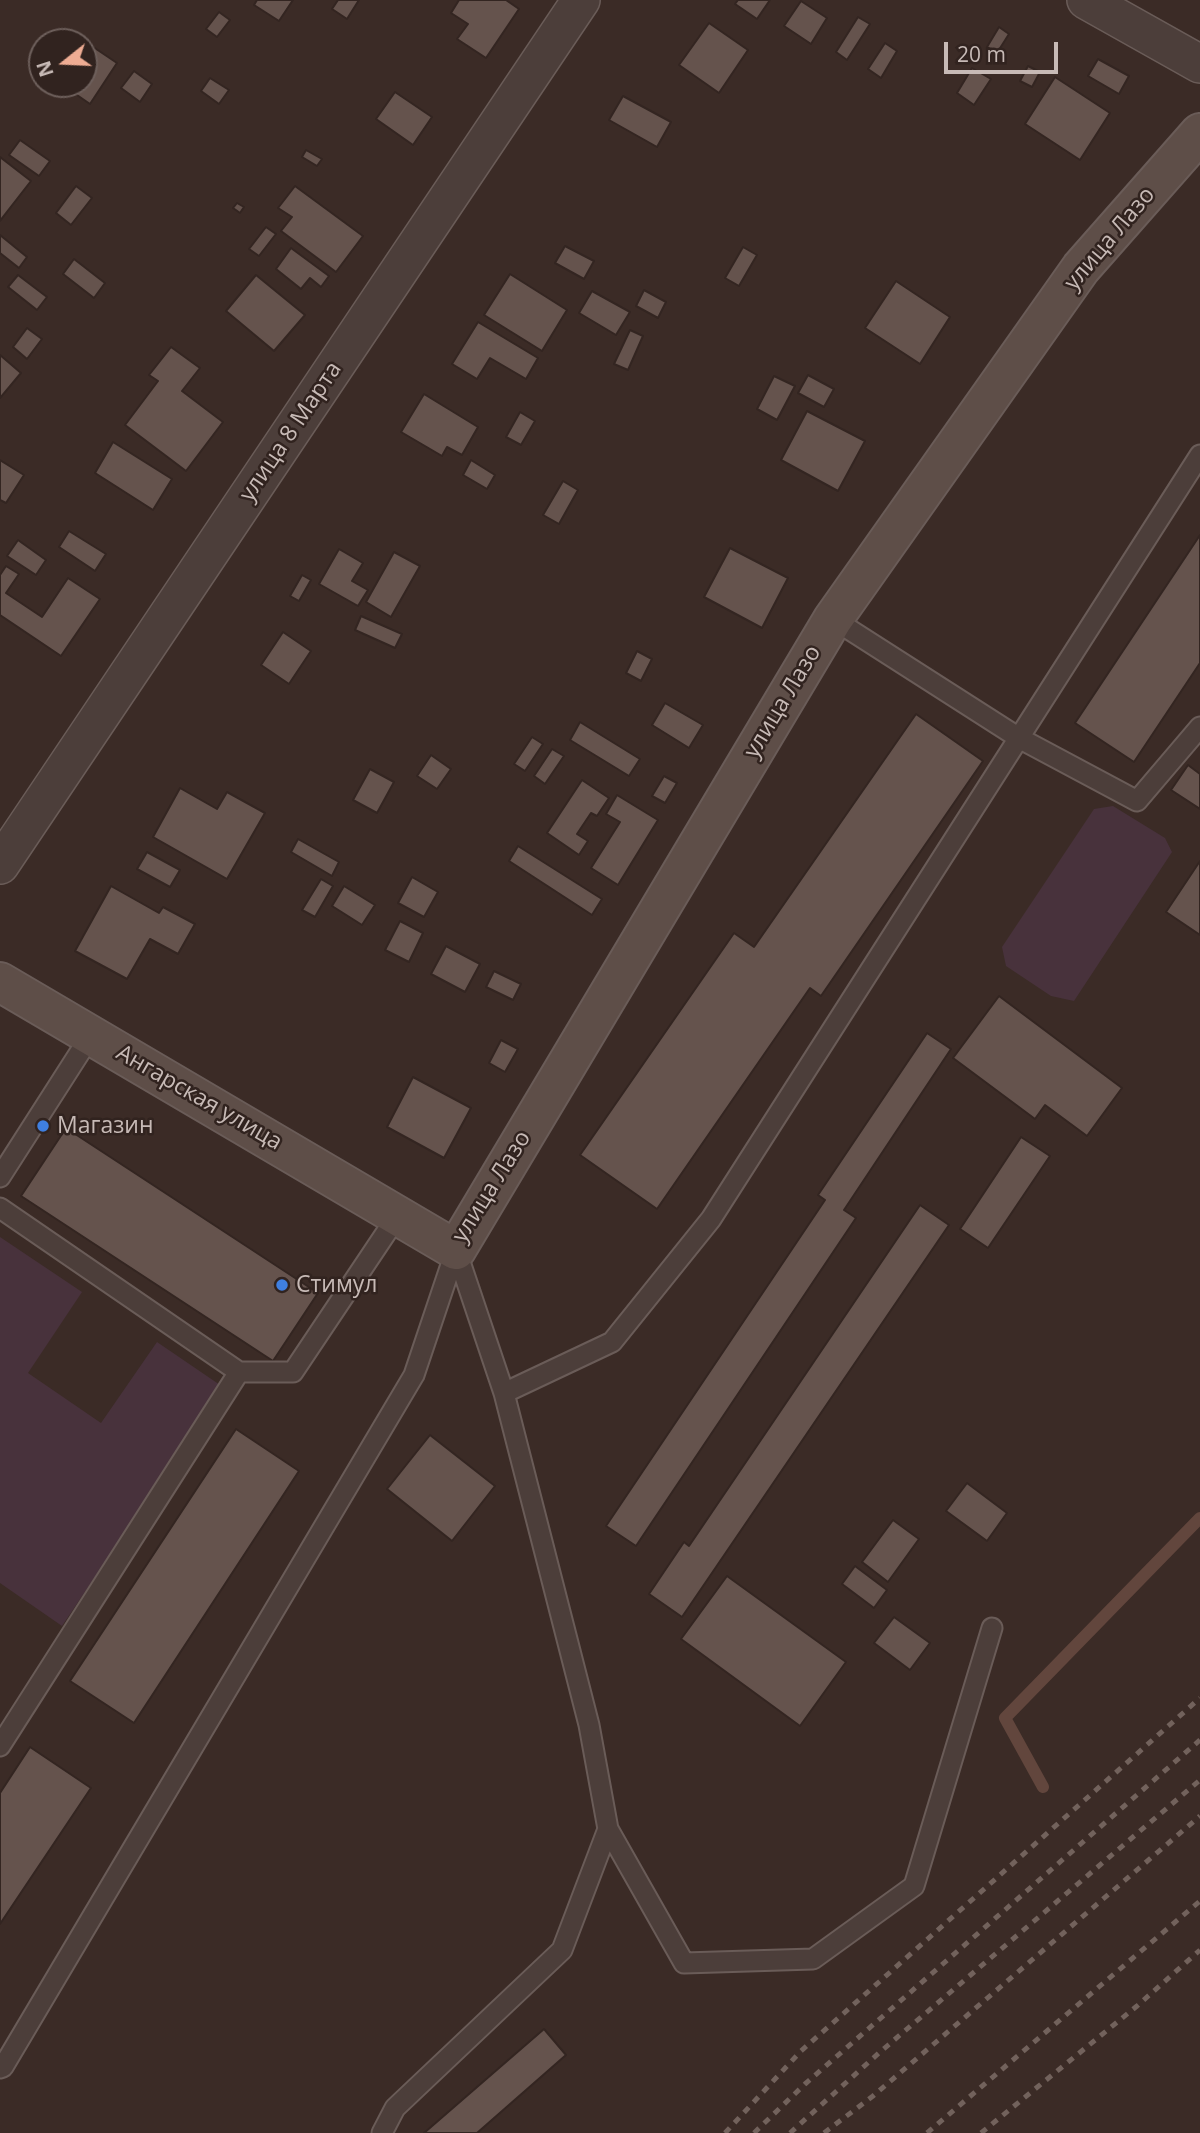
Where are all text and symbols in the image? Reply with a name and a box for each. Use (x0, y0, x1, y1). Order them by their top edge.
north arrow (28, 28, 98, 98)
scale bar (948, 28, 1062, 72)
text: 20 m (957, 40, 1006, 68)
text: N (30, 58, 60, 80)
street label: улица Лазо (1059, 182, 1161, 296)
street label: улица 8 Марта (234, 357, 348, 507)
street label: улица Лазо (739, 641, 827, 763)
street label: Ангарская улица (111, 1039, 287, 1157)
place label: Магазин (57, 1112, 153, 1140)
marker: Магазин (35, 1118, 51, 1134)
street label: улица Лазо (447, 1126, 537, 1248)
place label: Стимул (296, 1271, 377, 1299)
marker: Стимул (274, 1277, 290, 1293)

